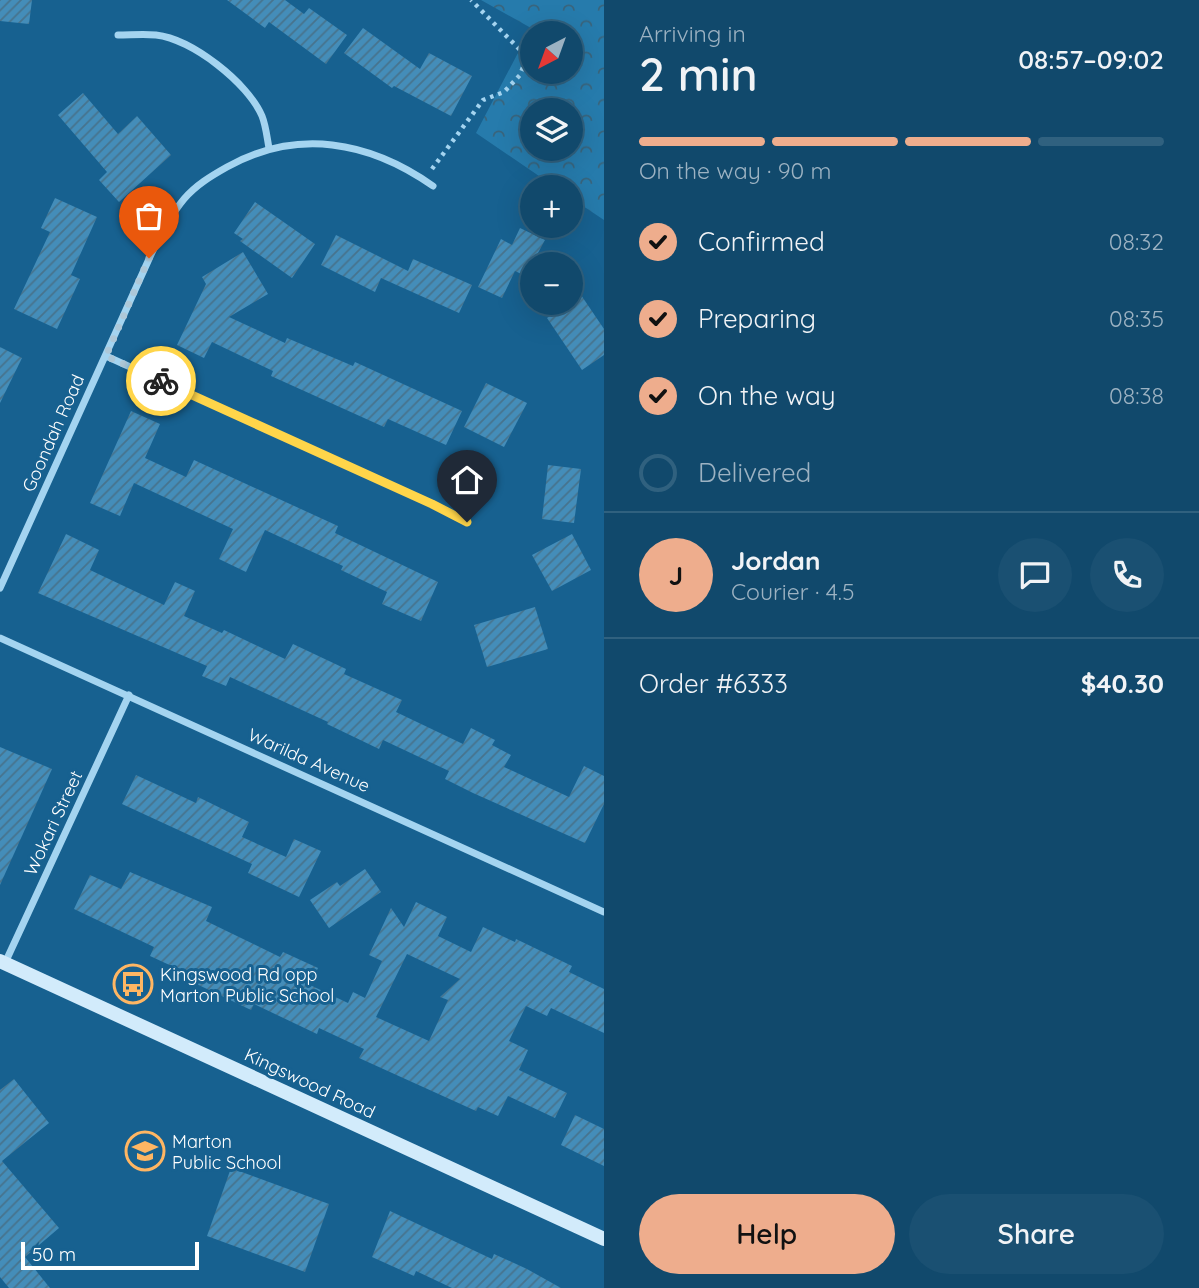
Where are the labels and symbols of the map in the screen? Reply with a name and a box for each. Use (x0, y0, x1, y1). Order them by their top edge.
north arrow (520, 21, 583, 84)
pin (119, 186, 179, 258)
courier (126, 346, 196, 416)
street label: Goondah Road (17, 371, 89, 495)
pin (437, 450, 497, 522)
street label: Warilda Avenue (244, 723, 374, 797)
street label: Wokari Street (19, 767, 87, 879)
bus stop icon: Kingswood Rd opp Marton Public School (112, 963, 154, 1005)
place label: Kingswood Rd opp Marton Public School (160, 963, 335, 1007)
street label: Kingswood Road (241, 1043, 379, 1123)
school or university icon: Marton Public School (124, 1130, 166, 1172)
place label: Marton Public School (172, 1130, 282, 1174)
scale bar (21, 1239, 200, 1271)

